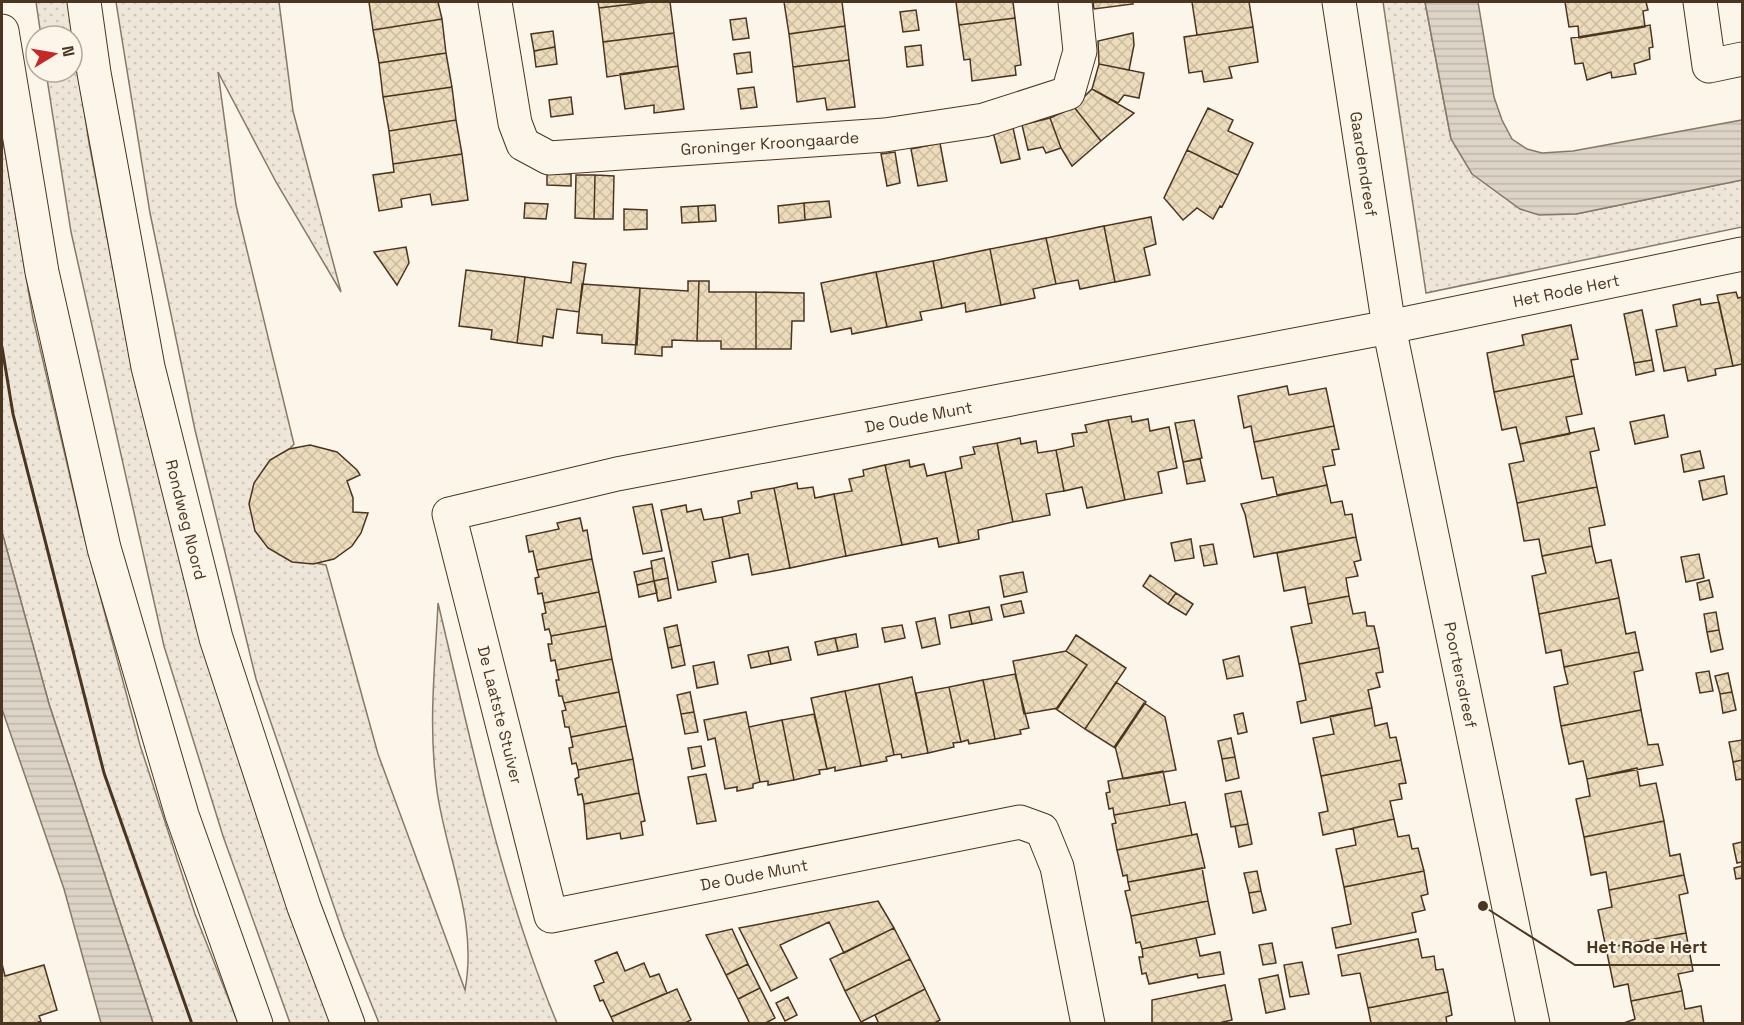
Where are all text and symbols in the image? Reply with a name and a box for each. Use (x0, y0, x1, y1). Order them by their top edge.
north arrow (24, 24, 84, 84)
text: N (57, 44, 80, 59)
street label: Gaardendreef (1345, 110, 1382, 218)
street label: Groninger Kroongaarde (680, 126, 860, 159)
street label: Het Rode Hert (1511, 269, 1622, 312)
street label: De Oude Munt (863, 396, 974, 437)
street label: Rondweg Noord (161, 457, 211, 582)
street label: Poortersdreef (1440, 620, 1482, 730)
street label: De Laatste Stuiver (473, 644, 527, 786)
street label: De Oude Munt (698, 854, 810, 896)
callout: Het Rode Hert (1575, 929, 1720, 965)
text: Het Rode Hert (1586, 935, 1708, 958)

